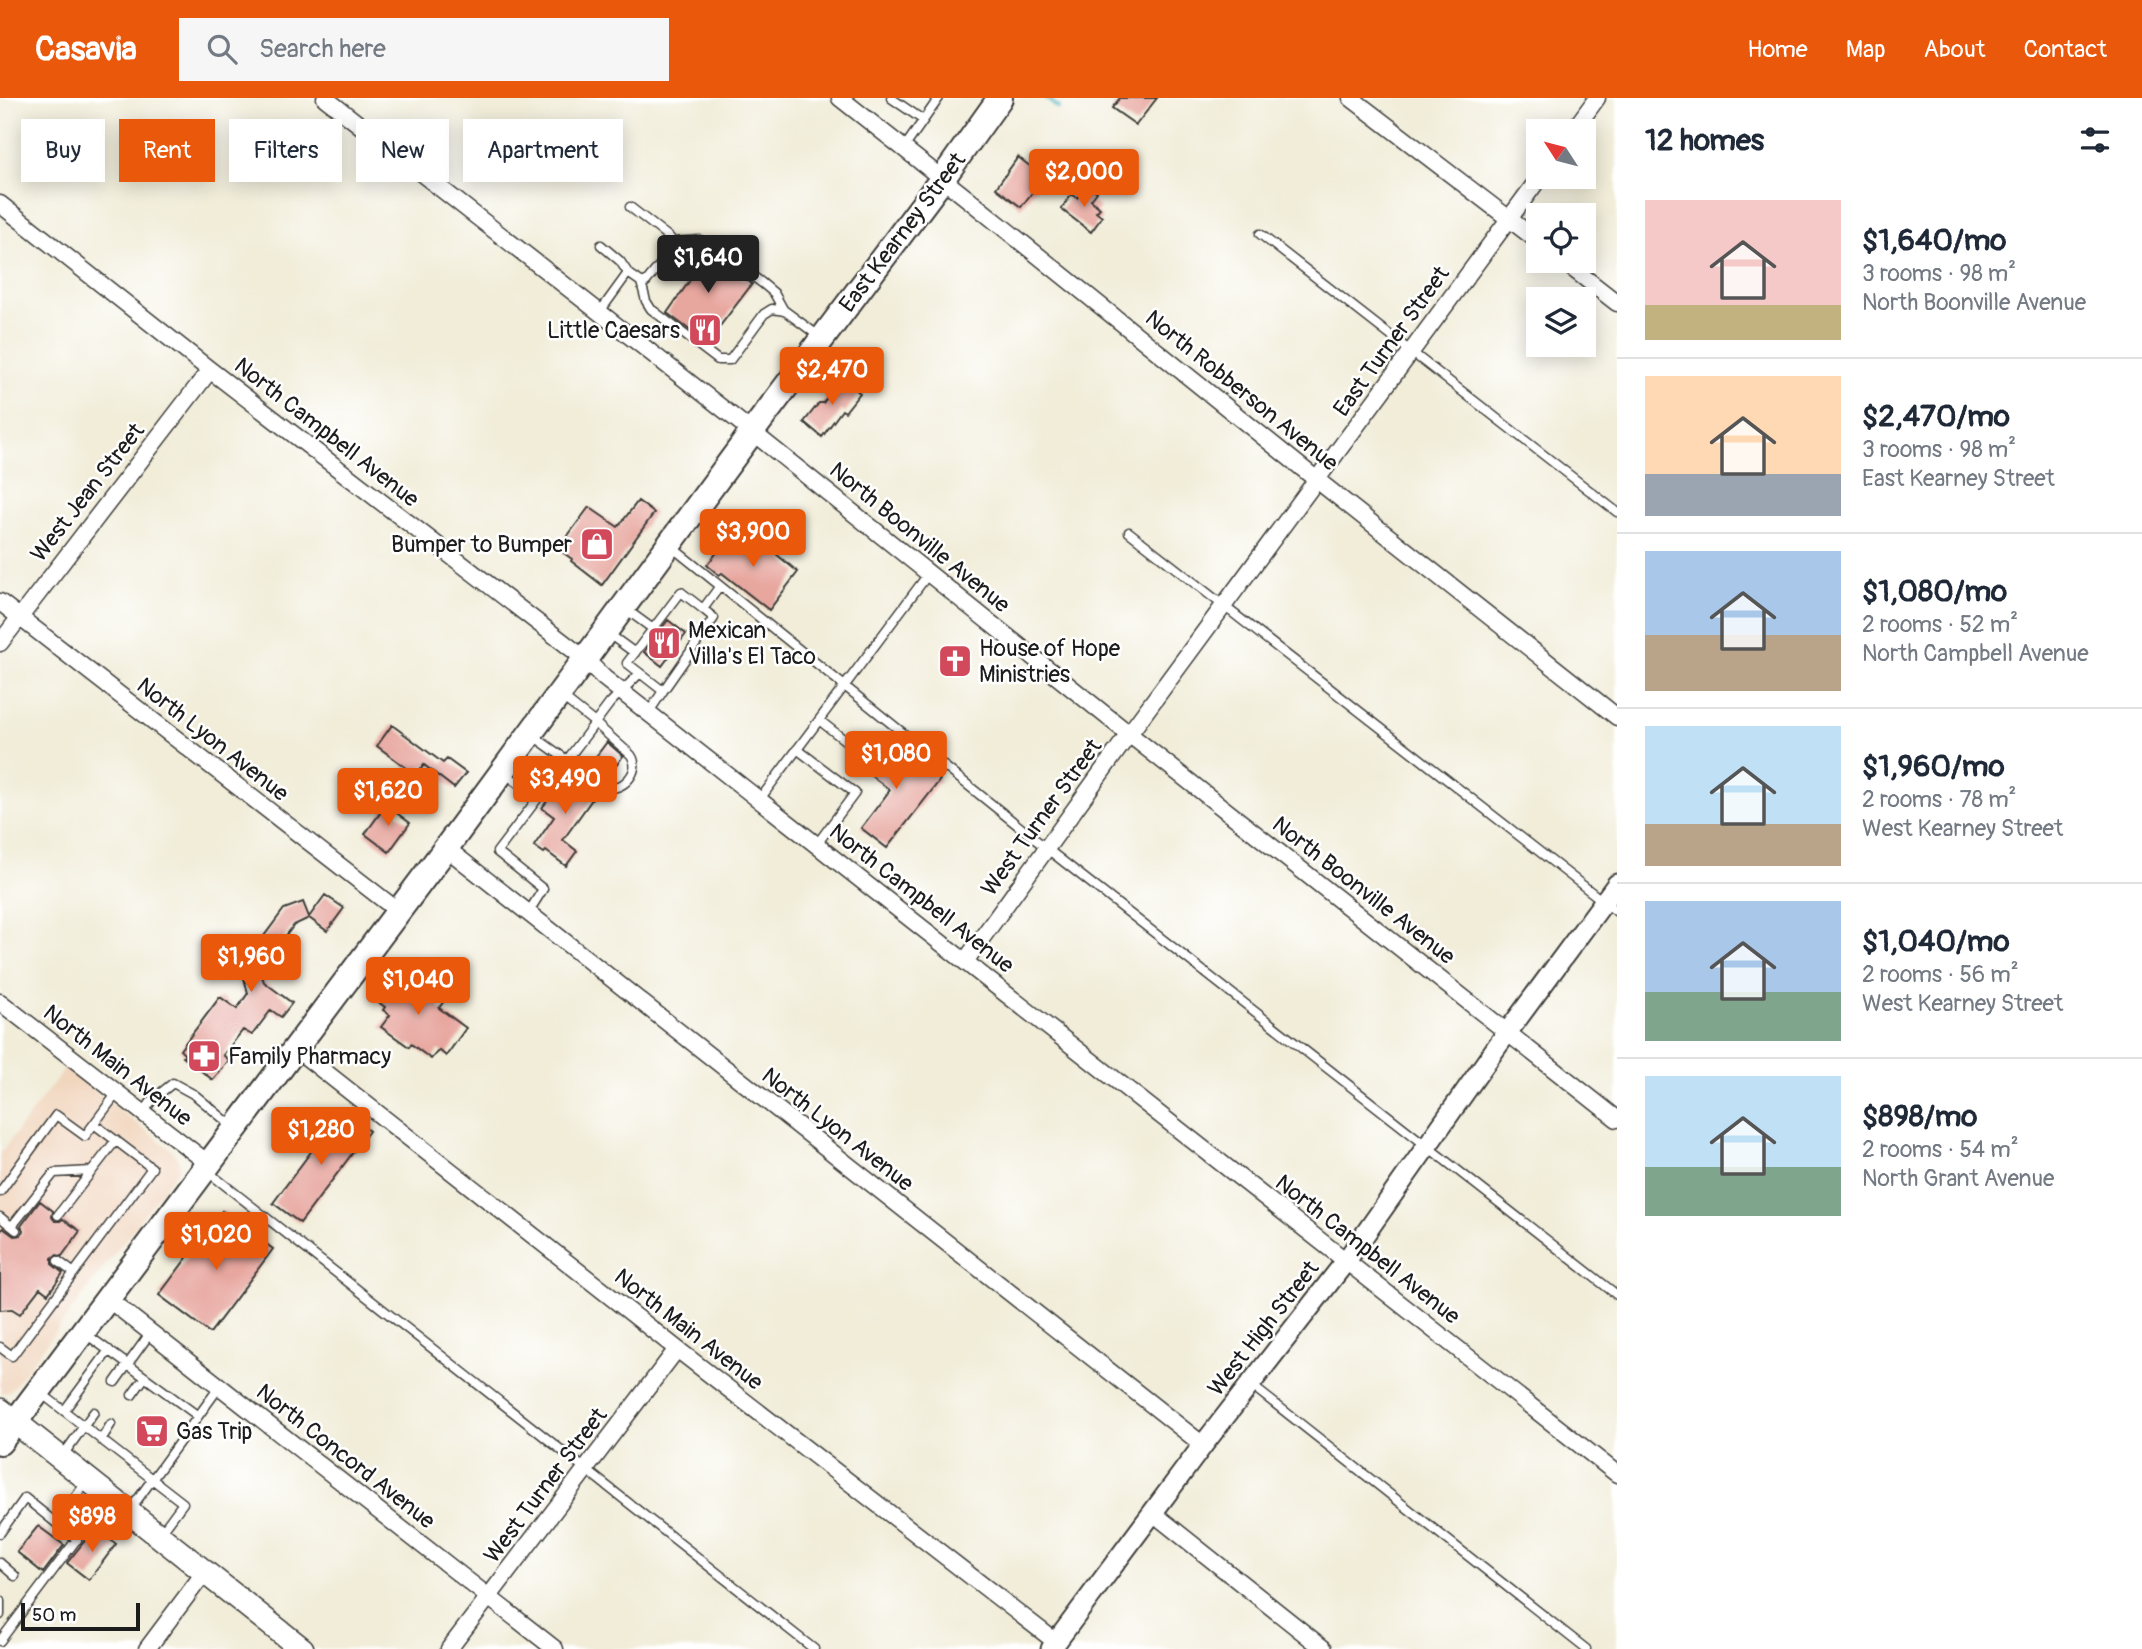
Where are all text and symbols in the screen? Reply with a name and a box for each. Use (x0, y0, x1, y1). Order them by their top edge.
search box (179, 18, 669, 81)
text: Casavia (35, 29, 137, 70)
icon: search (203, 30, 241, 68)
text: Search here (259, 33, 386, 65)
text: Home (1747, 35, 1808, 64)
text: Map (1846, 35, 1886, 64)
text: About (1924, 35, 1986, 64)
text: Contact (2024, 35, 2107, 64)
chip: Buy (21, 119, 105, 182)
chip: Rent (119, 119, 215, 182)
chip: Filters (229, 119, 342, 182)
chip: New (356, 119, 449, 182)
chip: Apartment (463, 119, 623, 182)
north arrow (1526, 119, 1596, 189)
map controls (1526, 119, 1596, 357)
icon: filters (2076, 121, 2114, 159)
text: 12 homes (1645, 122, 1764, 159)
street label: East Kearney Street (833, 146, 972, 318)
pin: $2,000 (1027, 150, 1141, 209)
text: $2,000 (1045, 157, 1123, 186)
button: locate (1526, 203, 1596, 273)
text: $1,640/mo (1862, 222, 2006, 259)
icon: home (1701, 228, 1785, 312)
pin: $1,640 (651, 236, 765, 295)
text: $1,640 (673, 243, 743, 272)
text: 3 rooms · 98 m² (1862, 259, 2016, 288)
street label: East Turner Street (1327, 260, 1456, 422)
button: layers (1526, 287, 1596, 357)
text: North Boonville Avenue (1862, 288, 2086, 317)
street label: North Robberson Avenue (1139, 304, 1345, 478)
restaurant icon: Little Caesars (686, 311, 724, 349)
place label: Little Caesars (547, 316, 680, 345)
pin: $2,470 (775, 348, 889, 407)
street label: North Campbell Avenue (228, 351, 425, 514)
text: $2,470 (796, 355, 868, 384)
text: $2,470/mo (1862, 398, 2010, 435)
icon: home (1701, 404, 1785, 488)
street label: West Jean Street (24, 417, 151, 568)
text: 3 rooms · 98 m² (1862, 435, 2016, 464)
street label: North Boonville Avenue (823, 456, 1016, 620)
text: East Kearney Street (1862, 464, 2055, 493)
pin: $3,900 (696, 510, 810, 569)
text: $3,900 (716, 517, 790, 546)
shop icon: Bumper to Bumper (578, 525, 616, 563)
place label: Bumper to Bumper (391, 530, 572, 559)
text: $1,080/mo (1862, 573, 2007, 610)
icon: home (1701, 579, 1785, 663)
text: 2 rooms · 52 m² (1862, 610, 2018, 639)
place label: Mexican Villa's El Taco (688, 616, 816, 671)
restaurant icon: Mexican Villa's El Taco (645, 624, 683, 662)
place label: House of Hope Ministries (979, 634, 1121, 689)
text: North Campbell Avenue (1862, 639, 2089, 668)
church icon: House of Hope Ministries (936, 642, 974, 680)
street label: North Lyon Avenue (131, 671, 295, 808)
pin: $1,080 (839, 732, 953, 791)
street label: West Turner Street (975, 732, 1109, 902)
text: $1,080 (861, 739, 931, 768)
text: $1,960/mo (1862, 748, 2005, 785)
icon: home (1701, 754, 1785, 838)
pin: $3,490 (508, 756, 622, 816)
text: $3,490 (529, 764, 601, 793)
pin: $1,620 (331, 768, 445, 828)
text: $1,620 (353, 776, 423, 805)
text: 2 rooms · 78 m² (1862, 785, 2016, 814)
street label: North Boonville Avenue (1266, 810, 1461, 971)
text: West Kearney Street (1862, 814, 2063, 843)
street label: North Campbell Avenue (823, 817, 1020, 980)
text: $1,040/mo (1862, 923, 2010, 960)
icon: home (1701, 929, 1785, 1013)
pin: $1,960 (194, 934, 308, 994)
text: $1,960 (217, 942, 285, 971)
pin: $1,040 (361, 958, 475, 1017)
text: 2 rooms · 56 m² (1862, 960, 2019, 989)
text: $1,040 (382, 965, 454, 994)
text: West Kearney Street (1862, 989, 2063, 1018)
street label: North Main Avenue (37, 998, 198, 1133)
pharmacy icon: Family Pharmacy (185, 1037, 223, 1075)
place label: Family Pharmacy (228, 1042, 391, 1071)
street label: North Lyon Avenue (756, 1061, 920, 1198)
text: $898/mo (1862, 1098, 1977, 1135)
icon: home (1701, 1104, 1785, 1188)
pin: $1,280 (264, 1108, 378, 1167)
text: $1,280 (287, 1115, 355, 1144)
text: 2 rooms · 54 m² (1862, 1135, 2019, 1164)
text: North Grant Avenue (1862, 1164, 2054, 1193)
street label: North Campbell Avenue (1269, 1168, 1466, 1331)
pin: $1,020 (159, 1212, 273, 1272)
text: $1,020 (180, 1220, 252, 1249)
street label: West High Street (1201, 1254, 1326, 1402)
street label: North Main Avenue (608, 1262, 769, 1397)
street label: North Concord Avenue (250, 1377, 442, 1536)
street label: West Turner Street (477, 1401, 614, 1569)
supermarket icon: Gas Trip (133, 1412, 171, 1450)
place label: Gas Trip (176, 1417, 252, 1446)
pin: $898 (51, 1494, 133, 1554)
text: $898 (68, 1502, 116, 1531)
scale bar (21, 1600, 140, 1632)
text: 50 m (32, 1603, 76, 1627)

